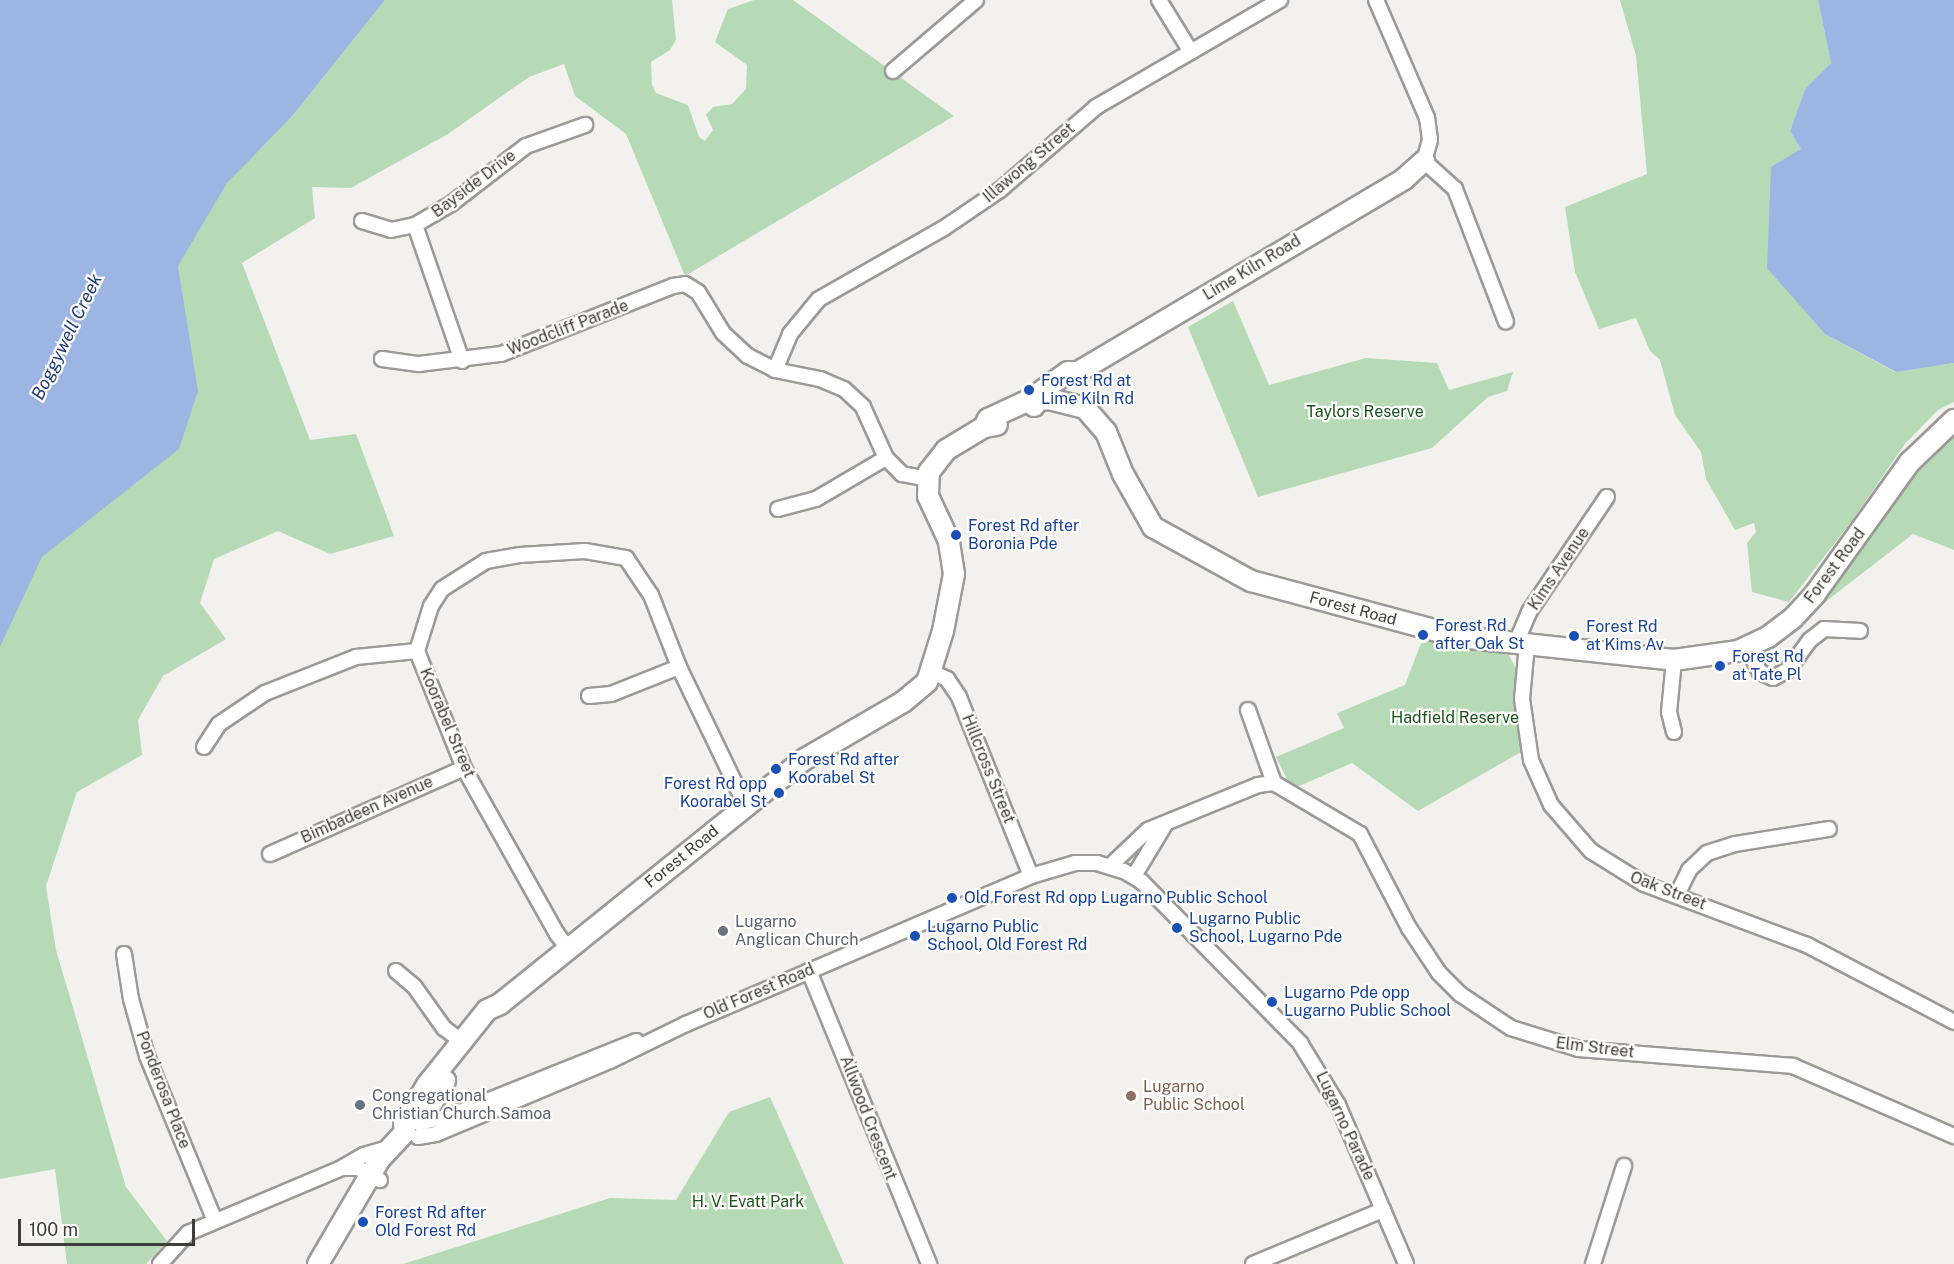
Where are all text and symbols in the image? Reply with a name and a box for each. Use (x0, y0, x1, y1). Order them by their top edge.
street label: Illawong Street (979, 119, 1079, 207)
street label: Bayside Drive (428, 146, 520, 222)
street label: Lime Kiln Road (1200, 231, 1304, 305)
water label: Boggywell Creek (27, 270, 107, 404)
street label: Woodcliff Parade (505, 296, 631, 360)
place label: Forest Rd at Lime Kiln Rd (1041, 371, 1134, 409)
marker: Forest Rd at Lime Kiln Rd (1022, 383, 1036, 397)
park label: Taylors Reserve (1306, 402, 1424, 422)
place label: Forest Rd after Boronia Pde (968, 516, 1079, 554)
street label: Kims Avenue (1524, 524, 1594, 614)
street label: Forest Road (1800, 525, 1870, 607)
marker: Forest Rd after Boronia Pde (949, 528, 963, 542)
street label: Forest Road (1307, 588, 1399, 630)
place label: Forest Rd after Oak St (1435, 616, 1525, 654)
place label: Forest Rd at Kims Av (1586, 617, 1664, 655)
marker: Forest Rd after Oak St (1416, 628, 1430, 642)
marker: Forest Rd at Kims Av (1567, 629, 1581, 643)
place label: Forest Rd at Tate Pl (1732, 647, 1804, 685)
marker: Forest Rd at Tate Pl (1713, 659, 1727, 673)
street label: Koorabel Street (415, 665, 479, 781)
park label: Hadfield Reserve (1391, 708, 1519, 728)
street label: Hillcross Street (957, 712, 1019, 826)
place label: Forest Rd after Koorabel St (788, 750, 899, 788)
marker: Forest Rd after Koorabel St (769, 762, 783, 776)
street label: Bimbadeen Avenue (298, 772, 436, 848)
place label: Forest Rd opp Koorabel St (663, 774, 767, 812)
marker: Forest Rd opp Koorabel St (772, 786, 786, 800)
street label: Forest Road (641, 821, 723, 893)
street label: Oak Street (1627, 868, 1709, 914)
place label: Old Forest Rd opp Lugarno Public School (964, 888, 1268, 908)
marker: Old Forest Rd opp Lugarno Public School (945, 891, 959, 905)
place label: Lugarno Public School, Lugarno Pde (1189, 909, 1342, 947)
place label: Lugarno Anglican Church (735, 912, 858, 950)
place label: Lugarno Public School, Old Forest Rd (927, 917, 1087, 955)
marker: Lugarno Public School, Lugarno Pde (1170, 921, 1184, 935)
marker: Lugarno Anglican Church (716, 924, 730, 938)
marker: Lugarno Public School, Old Forest Rd (908, 929, 922, 943)
street label: Old Forest Road (701, 960, 817, 1024)
place label: Lugarno Pde opp Lugarno Public School (1284, 983, 1451, 1021)
marker: Lugarno Pde opp Lugarno Public School (1265, 995, 1279, 1009)
street label: Ponderosa Place (132, 1028, 194, 1152)
street label: Elm Street (1555, 1034, 1635, 1062)
street label: Allwood Crescent (835, 1053, 901, 1183)
street label: Lugarno Parade (1311, 1069, 1379, 1183)
place label: Lugarno Public School (1143, 1077, 1245, 1115)
place label: Congregational Christian Church Samoa (372, 1086, 551, 1124)
marker: Lugarno Public School (1124, 1089, 1138, 1103)
marker: Congregational Christian Church Samoa (353, 1098, 367, 1112)
park label: H. V. Evatt Park (691, 1192, 805, 1212)
place label: Forest Rd after Old Forest Rd (375, 1203, 486, 1241)
scale bar (21, 1207, 198, 1245)
marker: Forest Rd after Old Forest Rd (356, 1215, 370, 1229)
text: 100 m (29, 1219, 78, 1240)

